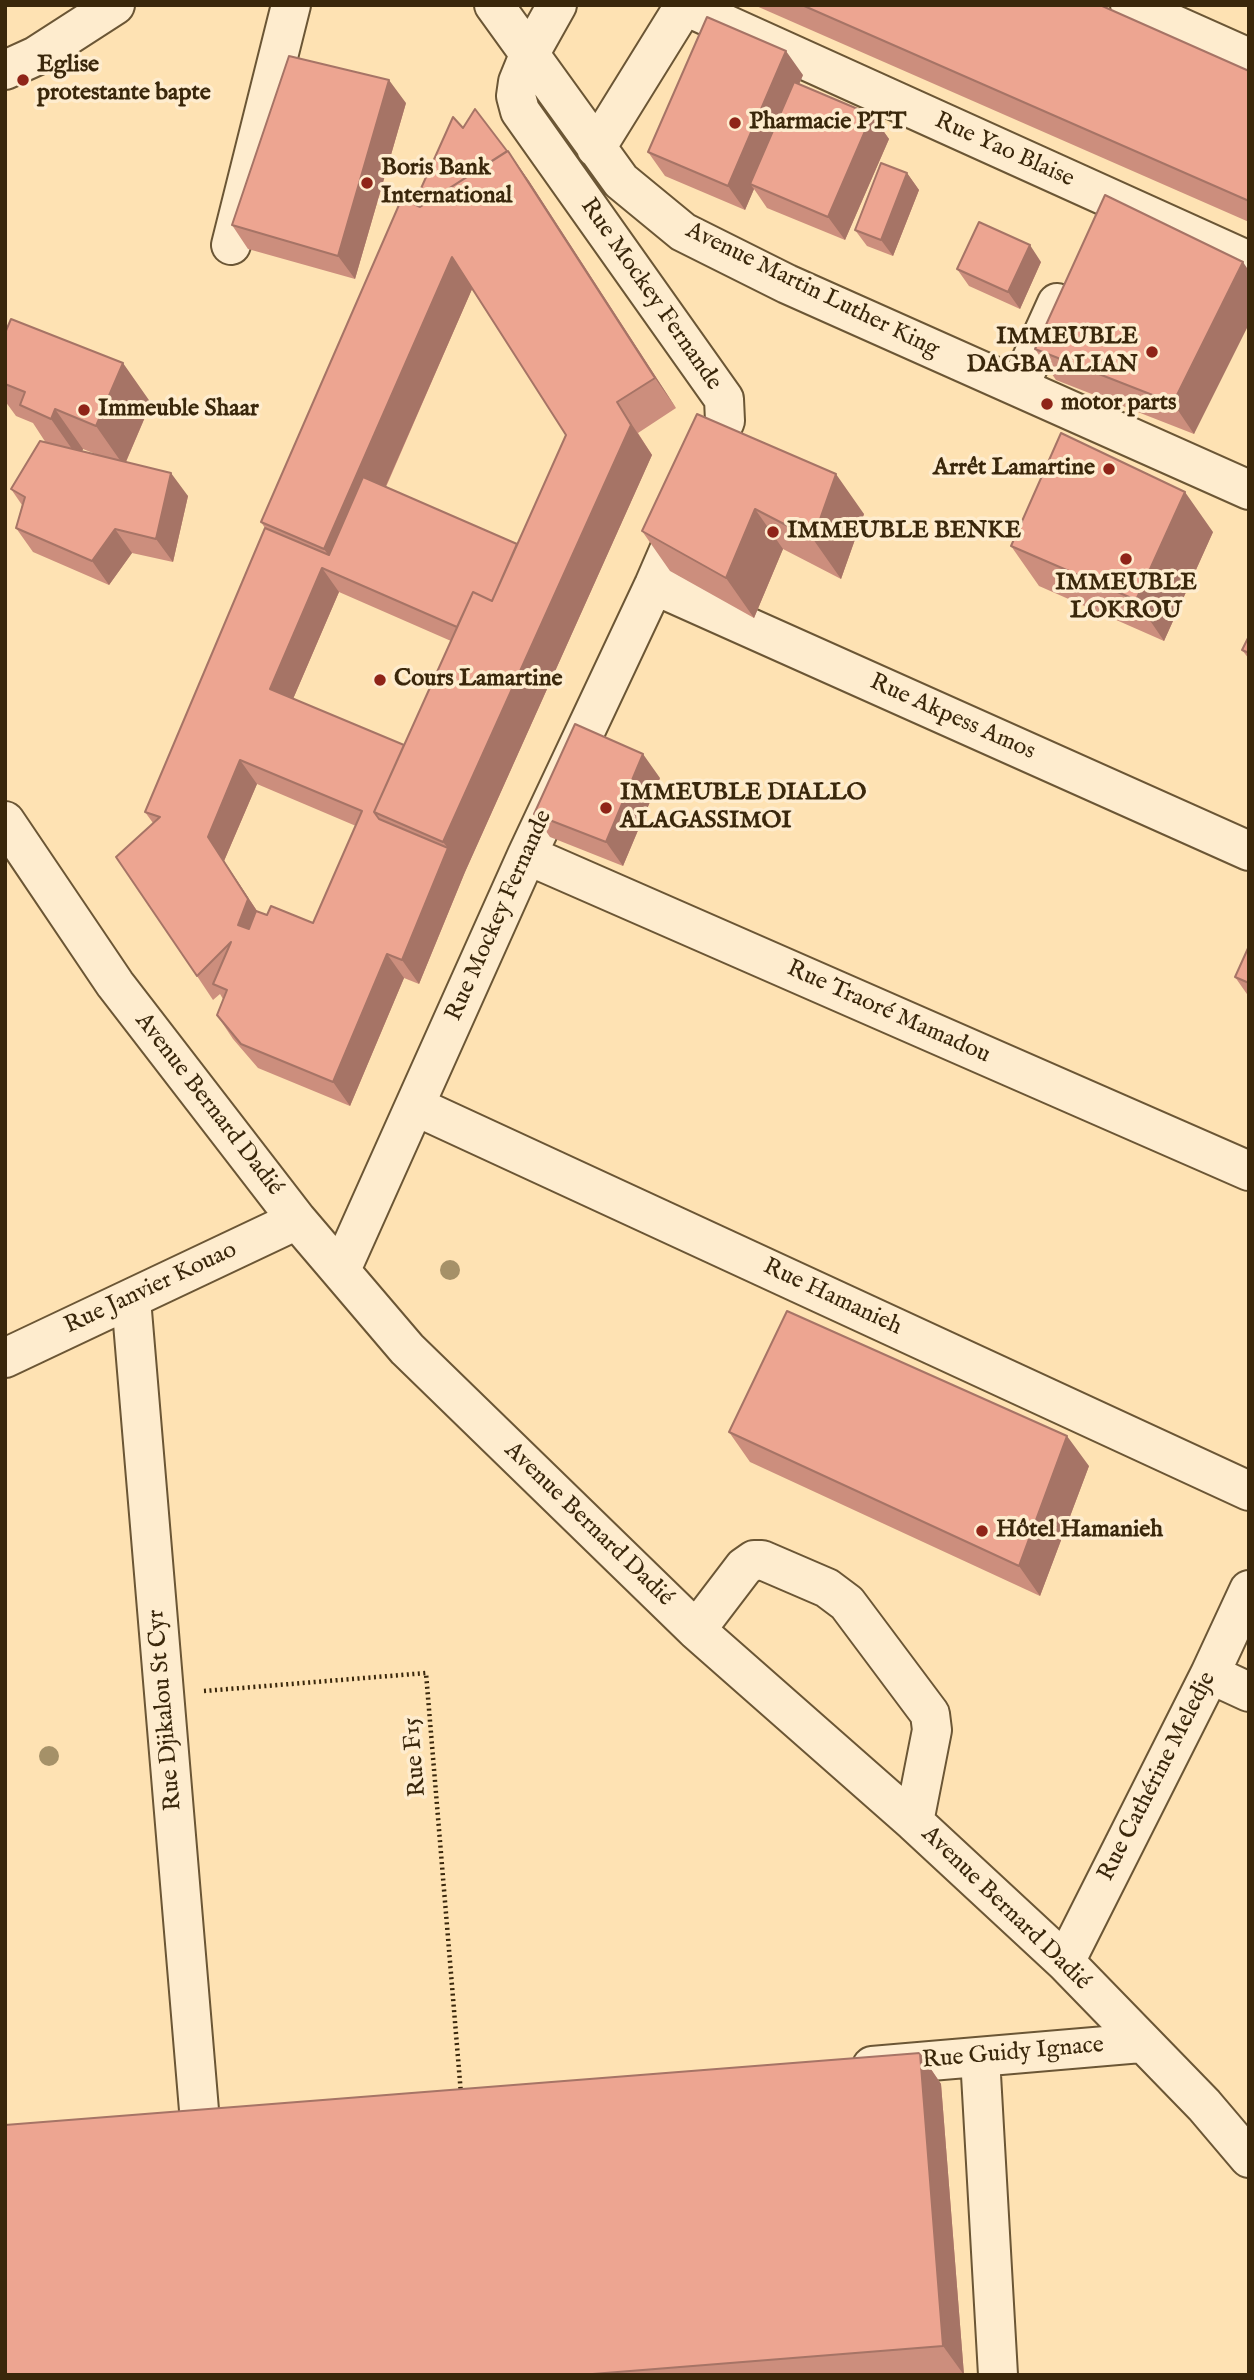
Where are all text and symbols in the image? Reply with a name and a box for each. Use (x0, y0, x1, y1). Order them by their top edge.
place label: Eglise protestante bapte (37, 52, 211, 108)
marker: Eglise protestante bapte (15, 72, 31, 88)
street label: Rue Yao Blaise (930, 107, 1078, 195)
place label: Pharmacie PTT (749, 109, 906, 137)
marker: Pharmacie PTT (727, 115, 743, 131)
place label: Boris Bank International (381, 155, 512, 211)
marker: Boris Bank International (359, 175, 375, 191)
street label: Rue Mockey Fernande (573, 193, 727, 397)
street label: Avenue Martin Luther King (681, 217, 943, 365)
place label: IMMEUBLE DAGBA ALIAN (966, 324, 1138, 380)
marker: IMMEUBLE DAGBA ALIAN (1144, 344, 1160, 360)
place label: motor parts (1061, 390, 1176, 418)
place label: Immeuble Shaar (98, 396, 259, 424)
marker: motor parts (1039, 396, 1055, 412)
marker: Immeuble Shaar (76, 402, 92, 418)
place label: Arrêt Lamartine (933, 455, 1095, 483)
marker: Arrêt Lamartine (1101, 461, 1117, 477)
place label: IMMEUBLE BENKE (787, 518, 1021, 546)
marker: IMMEUBLE BENKE (765, 524, 781, 540)
marker: IMMEUBLE LOKROU (1118, 551, 1134, 567)
place label: IMMEUBLE LOKROU (1055, 570, 1197, 626)
place label: Cours Lamartine (394, 666, 563, 694)
street label: Rue Akpess Amos (865, 669, 1039, 767)
marker: Cours Lamartine (372, 672, 388, 688)
place label: IMMEUBLE DIALLO ALAGASSIMOI (620, 780, 866, 836)
marker: IMMEUBLE DIALLO ALAGASSIMOI (598, 800, 614, 816)
street label: Rue Mockey Fernande (441, 806, 559, 1026)
street label: Rue Traoré Mamadou (782, 955, 994, 1071)
street label: Avenue Bernard Dadié (128, 1008, 288, 1202)
street label: Rue Janvier Kouao (60, 1236, 242, 1342)
street label: Rue Hamanieh (758, 1253, 906, 1343)
street label: Avenue Bernard Dadié (497, 1437, 679, 1613)
place label: Hôtel Hamanieh (996, 1517, 1163, 1545)
marker: Hôtel Hamanieh (974, 1523, 990, 1539)
street label: Rue Djikalou St Cyr (143, 1608, 189, 1812)
street label: Rue Cathérine Meledje (1093, 1668, 1223, 1886)
street label: Rue F15 (398, 1716, 434, 1798)
street label: Avenue Bernard Dadié (914, 1821, 1096, 1997)
street label: Rue Guidy Ignace (921, 2032, 1105, 2076)

